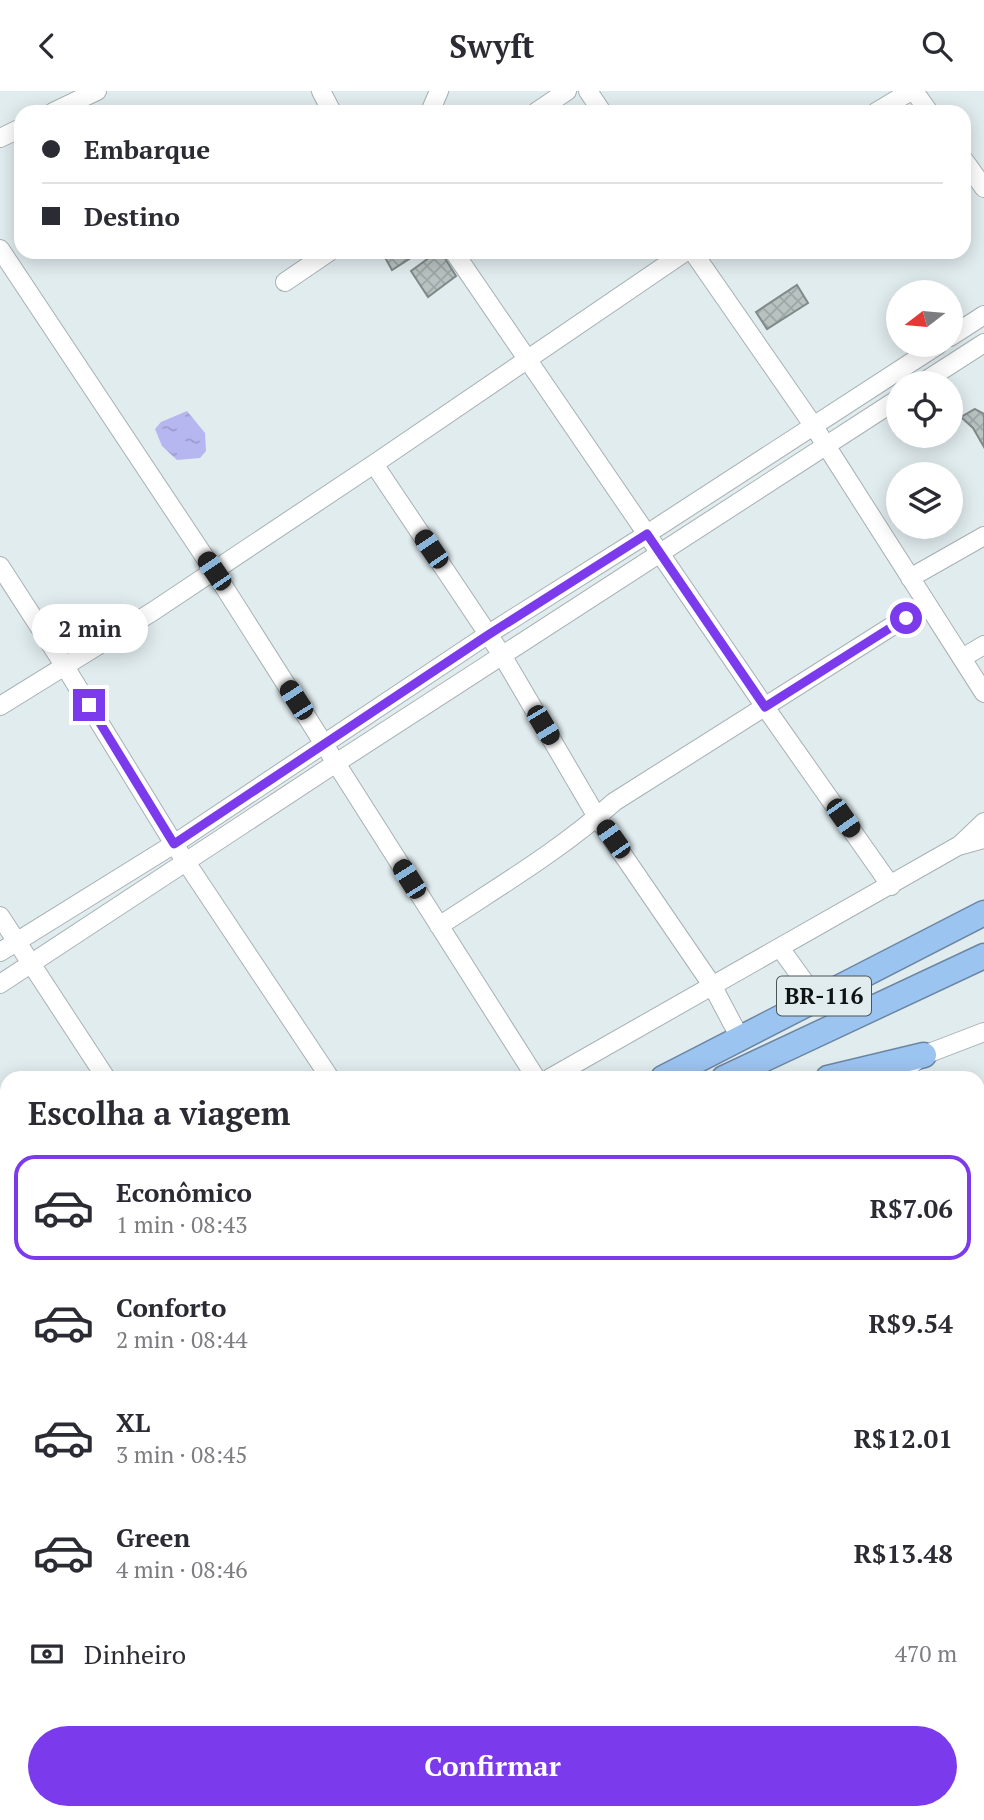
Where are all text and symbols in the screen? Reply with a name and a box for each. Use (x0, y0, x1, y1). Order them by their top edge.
text: Swyft (449, 25, 535, 67)
icon: back (28, 27, 66, 65)
icon: search (918, 27, 956, 65)
text: Embarque (84, 132, 210, 166)
text: Destino (84, 199, 180, 233)
north arrow (886, 280, 962, 357)
map controls (886, 280, 963, 539)
button: locate (886, 371, 963, 448)
button: layers (886, 462, 963, 539)
car (411, 526, 452, 572)
car (194, 548, 235, 594)
route start (890, 602, 922, 634)
callout: 2 min (31, 603, 147, 653)
text: 2 min (59, 613, 121, 644)
car (276, 677, 317, 723)
route end (73, 689, 105, 721)
car (524, 702, 563, 748)
car (823, 795, 864, 841)
car (593, 816, 634, 862)
car (389, 856, 430, 902)
road number: BR-116 (777, 976, 871, 1015)
text: Escolha a viagem (28, 1092, 290, 1134)
text: Econômico (116, 1175, 252, 1209)
icon: car (32, 1176, 95, 1239)
text: R$7.06 (870, 1191, 953, 1225)
text: 1 min · 08:43 (116, 1209, 248, 1240)
text: Conforto (116, 1290, 226, 1324)
icon: car (32, 1291, 95, 1354)
text: R$9.54 (868, 1306, 953, 1340)
text: 2 min · 08:44 (116, 1324, 248, 1355)
text: XL (116, 1405, 150, 1439)
icon: car (32, 1406, 95, 1469)
text: R$12.01 (854, 1421, 953, 1455)
text: 3 min · 08:45 (116, 1439, 248, 1470)
text: Green (116, 1520, 190, 1554)
icon: car (32, 1521, 95, 1584)
text: R$13.48 (854, 1536, 953, 1570)
text: 4 min · 08:46 (116, 1554, 248, 1585)
icon: cash (28, 1635, 66, 1673)
text: Dinheiro (84, 1637, 186, 1671)
text: 470 m (895, 1638, 957, 1669)
button: Confirmar (28, 1726, 957, 1806)

